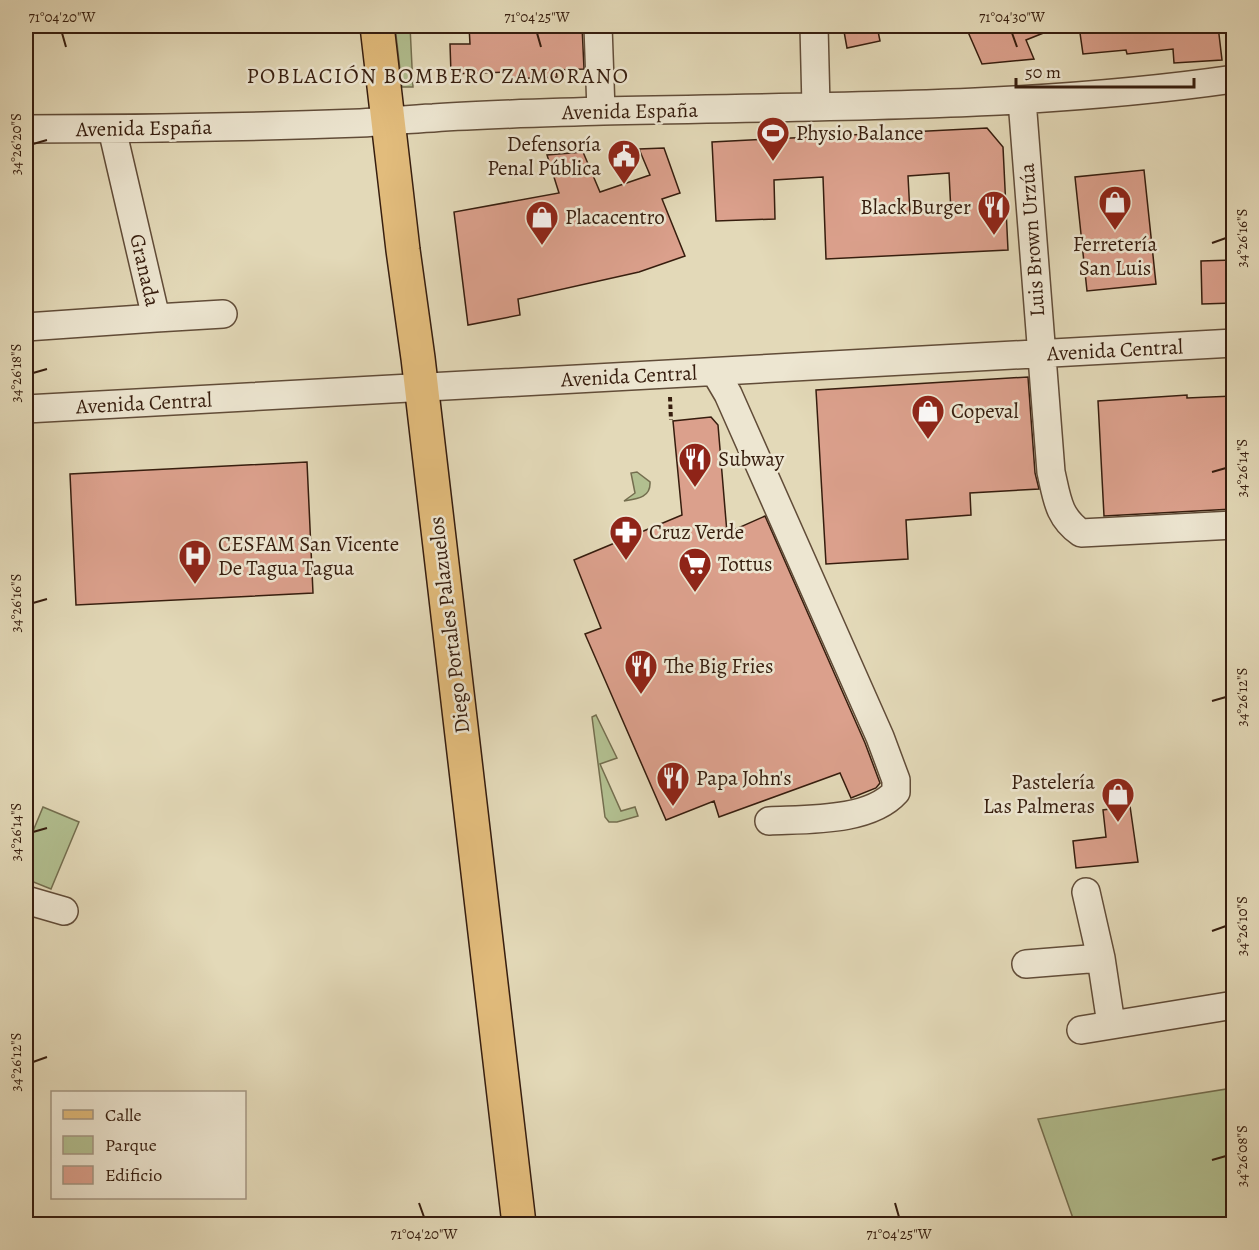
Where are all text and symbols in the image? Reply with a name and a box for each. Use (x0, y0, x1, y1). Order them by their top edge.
text: 71°04'20"W (29, 7, 95, 27)
text: 71°04'25"W (504, 7, 570, 27)
text: 71°04'30"W (979, 7, 1045, 27)
scale bar (1016, 51, 1194, 89)
text: 50 m (1025, 60, 1061, 84)
district label: POBLACIÓN BOMBERO ZAMORANO (246, 61, 630, 91)
street label: Avenida España (561, 96, 699, 126)
text: 34°26'20"S (6, 113, 26, 175)
street label: Avenida España (75, 113, 213, 143)
sports icon: Physio Balance (755, 115, 791, 162)
place label: Physio Balance (796, 119, 923, 147)
place label: Defensoría Penal Pública (487, 130, 601, 182)
public building icon: Defensoría Penal Pública (606, 138, 642, 185)
street label: Luis Brown Urzúa (1013, 162, 1051, 318)
shop icon: Ferretería San Luis (1097, 184, 1133, 231)
restaurant icon: Black Burger (976, 189, 1012, 236)
place label: Black Burger (860, 193, 971, 221)
shop icon: Placacentro (524, 199, 560, 246)
place label: Placacentro (565, 203, 665, 231)
text: 34°26'16"S (1232, 209, 1252, 267)
place label: Ferretería San Luis (1073, 230, 1158, 282)
street label: Granada (123, 231, 167, 309)
street label: Avenida Central (1045, 332, 1184, 368)
text: 34°26'18"S (6, 343, 26, 403)
street label: Avenida Central (559, 358, 698, 394)
street label: Avenida Central (74, 385, 213, 421)
shop icon: Copeval (910, 393, 946, 440)
place label: Copeval (951, 397, 1019, 425)
text: 34°26'14"S (1232, 439, 1252, 497)
restaurant icon: Subway (677, 441, 713, 488)
place label: Subway (718, 445, 785, 473)
pharmacy icon: Cruz Verde (608, 514, 644, 561)
street label: Diego Portales Palazuelos (422, 515, 476, 735)
place label: Cruz Verde (649, 518, 744, 546)
place label: CESFAM San Vicente De Tagua Tagua (218, 530, 399, 582)
hospital icon: CESFAM San Vicente De Tagua Tagua (177, 538, 213, 585)
supermarket icon: Tottus (677, 546, 713, 593)
place label: Tottus (718, 550, 772, 578)
text: 34°26'16"S (6, 574, 26, 632)
restaurant icon: The Big Fries (623, 648, 659, 695)
place label: The Big Fries (664, 652, 773, 680)
text: 34°26'12"S (1232, 668, 1252, 726)
restaurant icon: Papa John's (655, 760, 691, 807)
place label: Papa John's (696, 764, 792, 792)
place label: Pastelería Las Palmeras (983, 768, 1095, 820)
shop icon: Pastelería Las Palmeras (1100, 776, 1136, 823)
text: 34°26'14"S (6, 803, 26, 861)
text: 34°26'10"S (1232, 896, 1252, 956)
text: 34°26'12"S (6, 1033, 26, 1091)
legend (51, 1091, 246, 1199)
text: Calle (105, 1103, 142, 1127)
text: 34°26'08"S (1232, 1125, 1252, 1187)
text: Parque (105, 1133, 157, 1157)
text: Edificio (105, 1163, 162, 1187)
text: 71°04'20"W (391, 1224, 457, 1244)
text: 71°04'25"W (866, 1224, 932, 1244)

